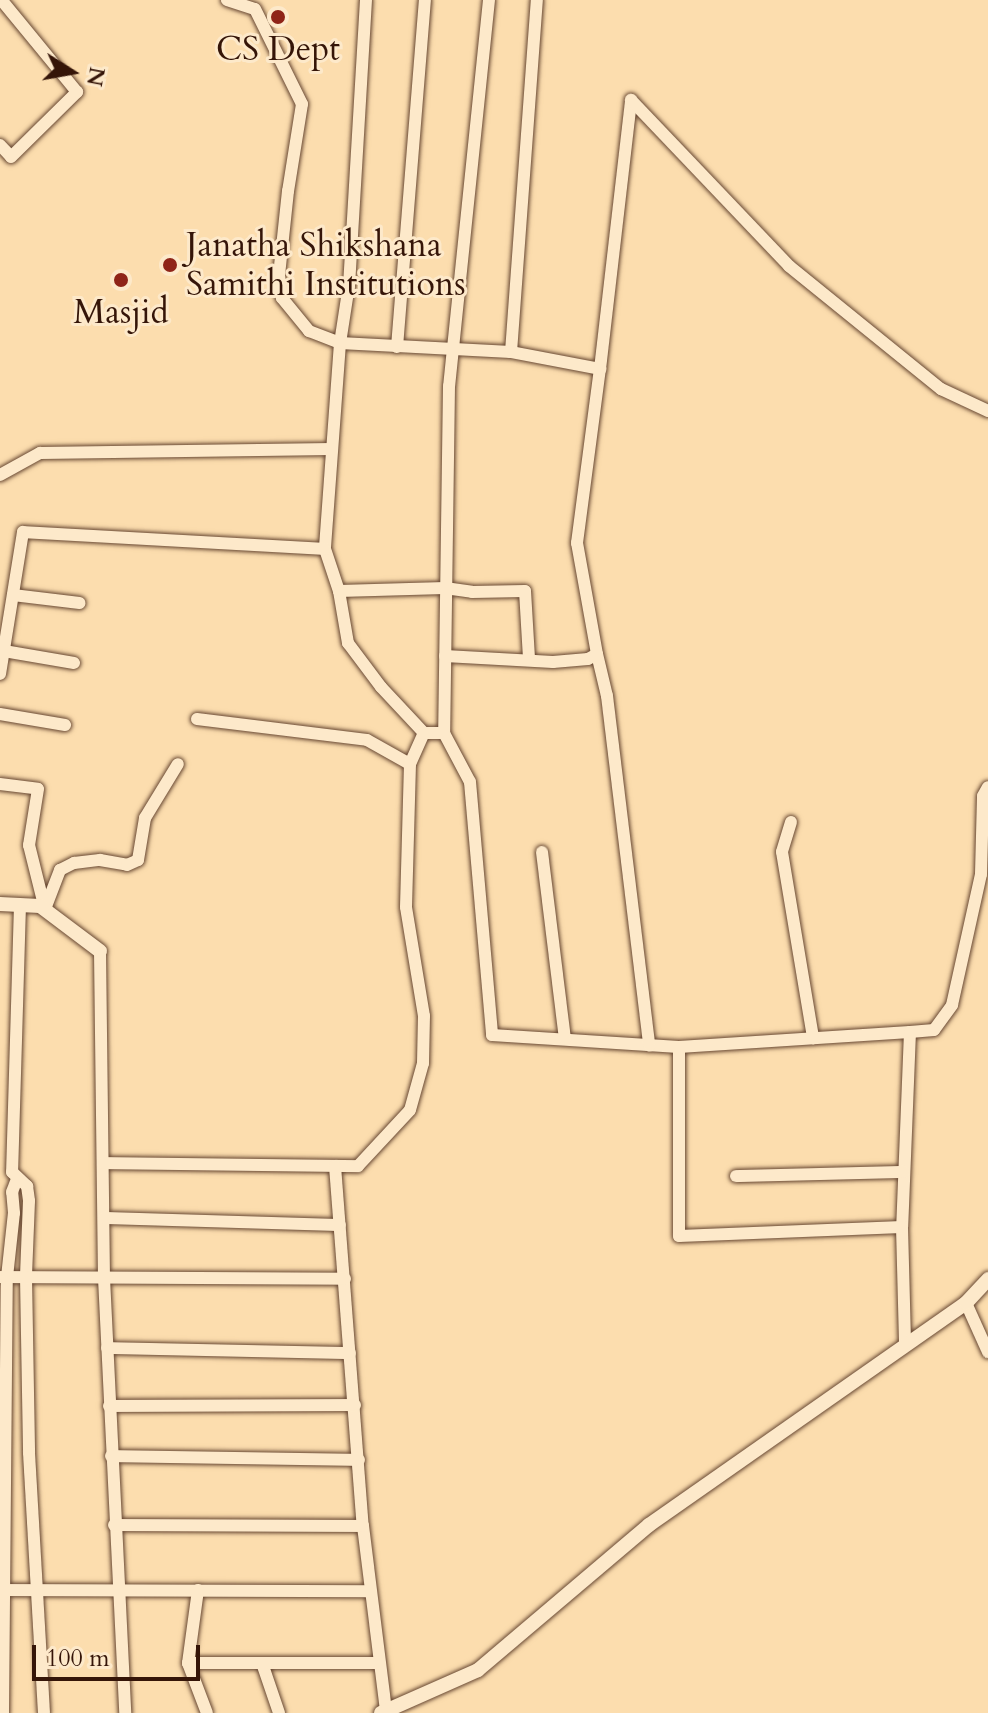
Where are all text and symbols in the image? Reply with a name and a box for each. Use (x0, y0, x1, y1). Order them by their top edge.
marker: CS Dept (269, 8, 287, 26)
place label: CS Dept (216, 30, 340, 70)
north arrow (32, 32, 112, 112)
text: N (79, 64, 112, 89)
place label: Janatha Shikshana Samithi Institutions (186, 225, 466, 304)
marker: Janatha Shikshana Samithi Institutions (161, 256, 179, 274)
marker: Masjid (112, 271, 130, 289)
place label: Masjid (73, 293, 169, 333)
scale bar (36, 1629, 204, 1679)
text: 100 m (46, 1642, 110, 1675)

